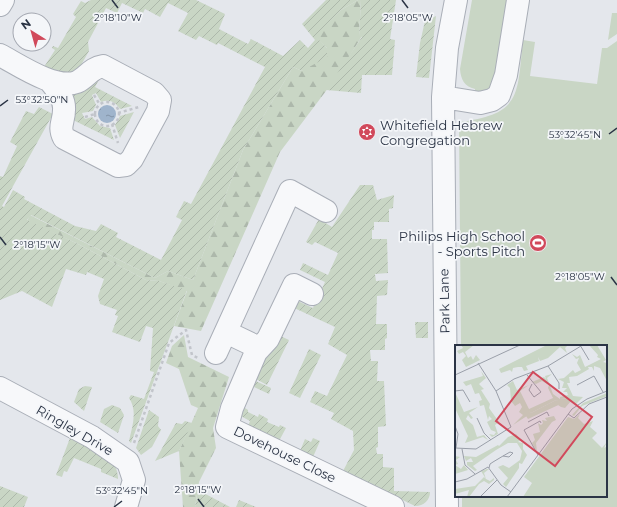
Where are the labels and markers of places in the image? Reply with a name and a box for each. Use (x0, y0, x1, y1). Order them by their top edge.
place label: Whitefield Hebrew Congregation (380, 117, 503, 148)
synagogue icon: Whitefield Hebrew Congregation (357, 122, 377, 142)
place label: Philips High School - Sports Pitch (399, 228, 525, 259)
sports icon: Philips High School - Sports Pitch (528, 233, 548, 253)

